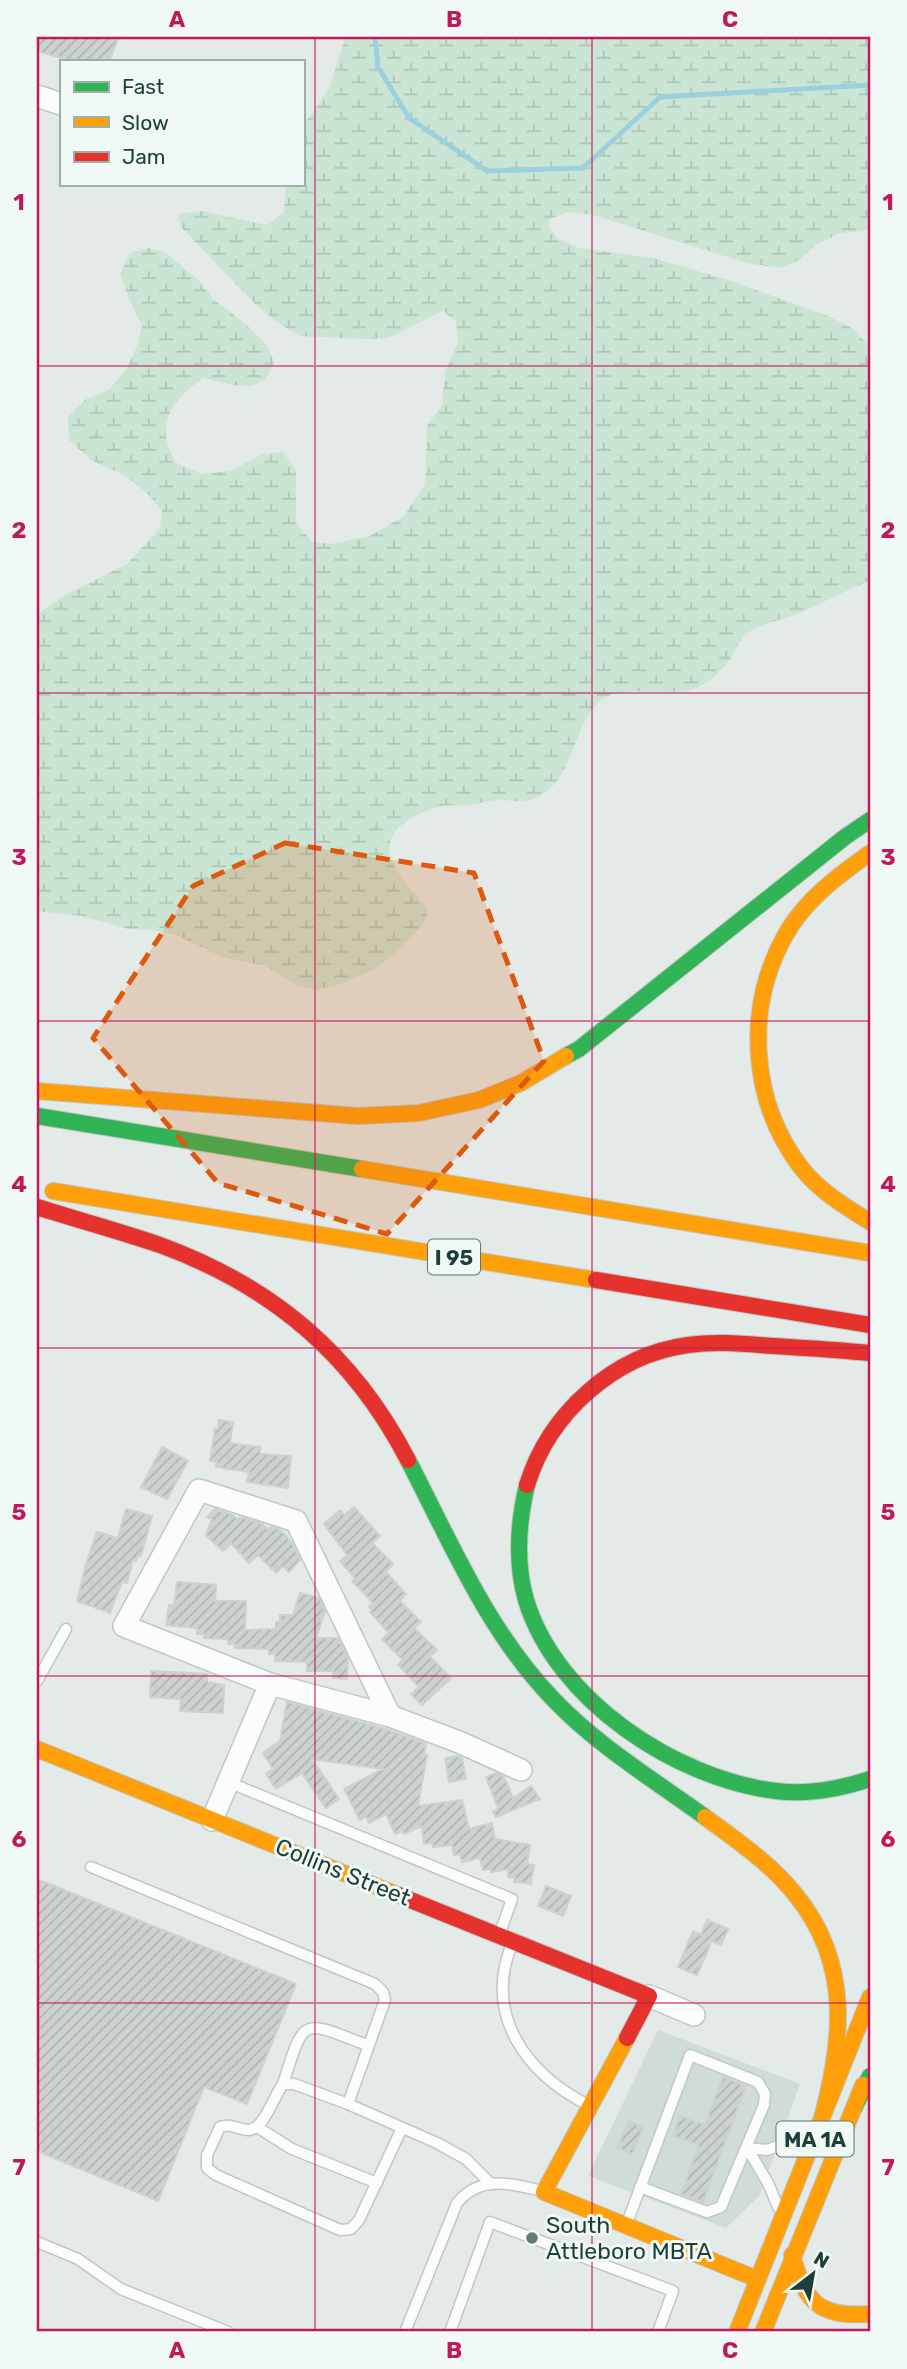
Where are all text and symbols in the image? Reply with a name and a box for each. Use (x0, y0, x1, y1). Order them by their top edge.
text: A (169, 5, 186, 33)
text: B (446, 5, 462, 33)
text: C (722, 5, 738, 33)
legend (60, 60, 304, 186)
text: Fast (122, 74, 164, 99)
text: Slow (122, 110, 169, 135)
text: Jam (122, 144, 166, 169)
text: 1 (13, 188, 25, 216)
text: 1 (882, 188, 894, 216)
text: 2 (12, 516, 26, 544)
text: 2 (881, 516, 895, 544)
text: 3 (11, 843, 27, 871)
text: 3 (880, 843, 896, 871)
text: 4 (11, 1170, 27, 1198)
text: 4 (880, 1170, 896, 1198)
road number: I 95 (428, 1240, 480, 1274)
text: 5 (12, 1498, 27, 1526)
text: 5 (881, 1498, 896, 1526)
text: 6 (12, 1825, 27, 1853)
text: 6 (881, 1825, 896, 1853)
street label: Collins Street (271, 1832, 415, 1912)
road number: MA 1A (776, 2122, 854, 2156)
text: 7 (12, 2153, 26, 2181)
text: 7 (881, 2153, 895, 2181)
place label: South Attleboro MBTA (546, 2211, 712, 2265)
marker: South Attleboro MBTA (524, 2230, 540, 2246)
north arrow (778, 2240, 848, 2310)
text: N (810, 2246, 833, 2273)
text: A (169, 2336, 186, 2364)
text: B (446, 2336, 462, 2364)
text: C (722, 2336, 738, 2364)

